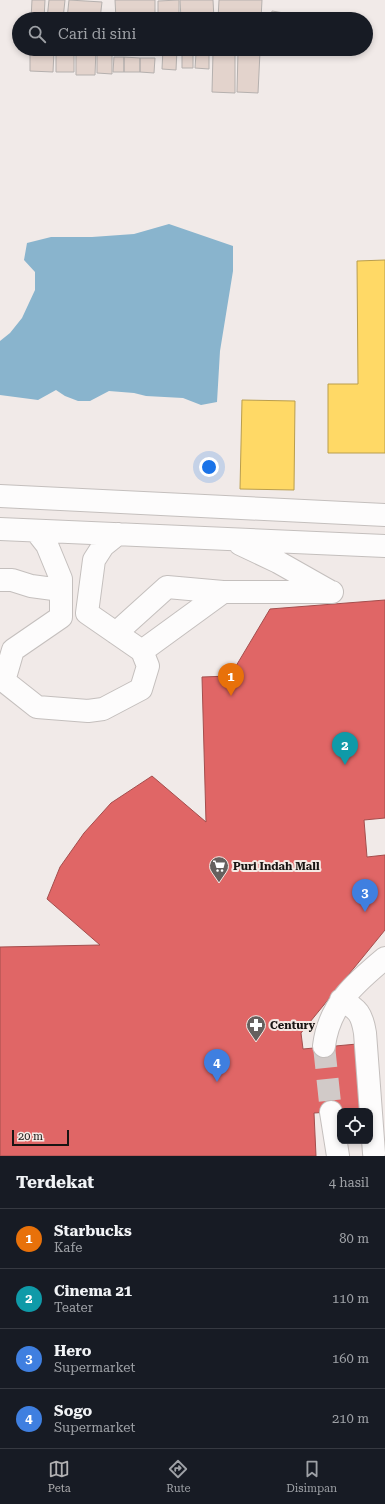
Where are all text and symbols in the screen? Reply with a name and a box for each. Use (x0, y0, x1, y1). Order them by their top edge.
search box (12, 12, 373, 56)
icon: search (26, 23, 48, 45)
text: Cari di sini (58, 25, 136, 43)
your location (199, 457, 219, 477)
pin: 1 (218, 663, 244, 696)
pin: 2 (332, 732, 358, 765)
supermarket icon: Puri Indah Mall (208, 855, 230, 883)
place label: Puri Indah Mall (233, 860, 320, 873)
pin: 3 (352, 879, 378, 912)
pharmacy icon: Century (245, 1014, 267, 1042)
place label: Century (270, 1019, 316, 1032)
pin: 4 (204, 1049, 230, 1082)
map controls (337, 1108, 373, 1144)
button: locate (337, 1108, 373, 1144)
scale bar (12, 1128, 69, 1147)
text: 20 m (18, 1130, 43, 1143)
text: Terdekat (16, 1172, 94, 1192)
text: 4 hasil (329, 1175, 369, 1190)
text: Starbucks (54, 1222, 132, 1240)
text: 1 (25, 1231, 33, 1246)
text: 80 m (339, 1231, 369, 1246)
text: Kafe (54, 1240, 82, 1255)
text: Cinema 21 (54, 1282, 132, 1300)
text: 2 (25, 1291, 33, 1306)
text: 110 m (332, 1291, 369, 1306)
text: Teater (54, 1300, 93, 1315)
text: Hero (54, 1342, 91, 1360)
text: 3 (25, 1351, 33, 1366)
text: 160 m (332, 1351, 369, 1366)
text: Supermarket (54, 1360, 135, 1375)
text: Sogo (54, 1402, 92, 1420)
text: 4 (25, 1411, 33, 1426)
text: 210 m (332, 1411, 369, 1426)
text: Supermarket (54, 1420, 135, 1435)
tab: Peta (48, 1458, 71, 1495)
tab: Rute (166, 1458, 191, 1495)
tab: Disimpan (286, 1458, 337, 1495)

